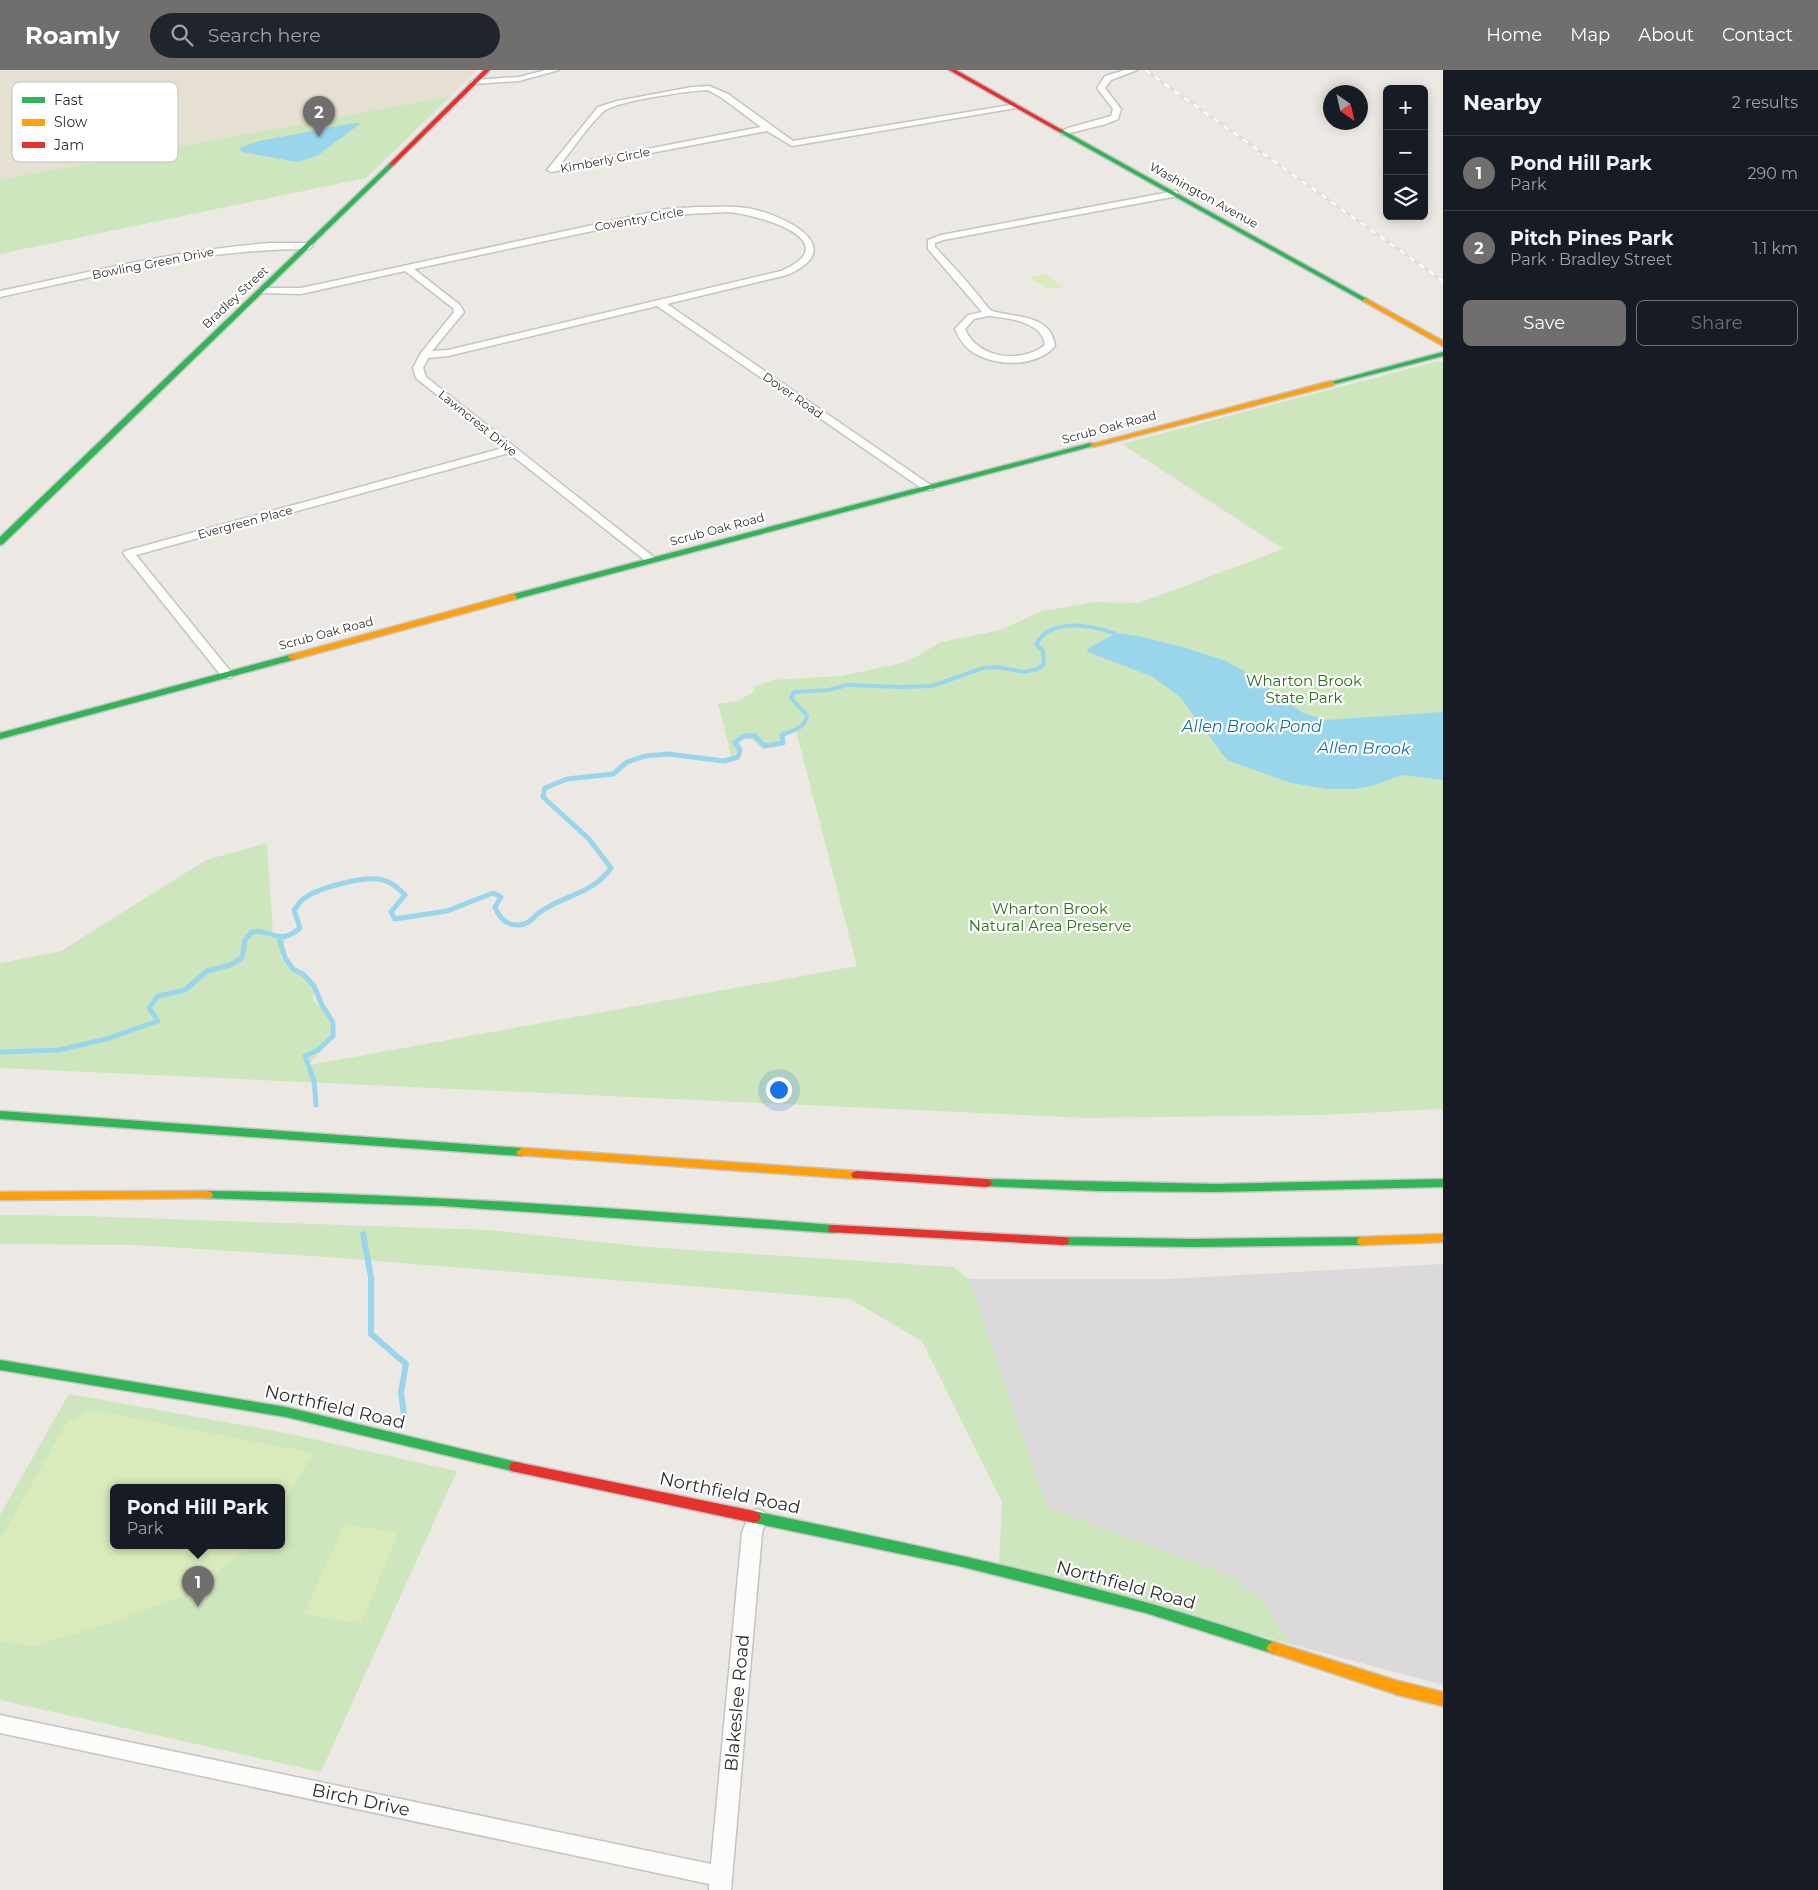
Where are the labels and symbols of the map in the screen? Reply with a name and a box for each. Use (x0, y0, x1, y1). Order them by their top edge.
legend (12, 82, 178, 162)
north arrow (1323, 85, 1368, 130)
text: Fast (54, 91, 84, 109)
pin: 2 (303, 96, 335, 137)
text: Slow (54, 113, 88, 131)
text: Jam (53, 136, 84, 154)
street label: Kimberly Circle (559, 144, 651, 176)
street label: Washington Avenue (1147, 159, 1261, 231)
street label: Coventry Circle (593, 204, 685, 234)
street label: Bowling Green Drive (91, 244, 215, 282)
street label: Bradley Street (199, 262, 271, 331)
street label: Dover Road (760, 369, 826, 421)
street label: Lawncrest Drive (436, 387, 520, 459)
street label: Scrub Oak Road (1060, 407, 1158, 447)
street label: Evergreen Place (196, 502, 294, 542)
street label: Scrub Oak Road (668, 509, 766, 549)
street label: Scrub Oak Road (277, 613, 375, 653)
park label: Wharton Brook State Park (1246, 671, 1362, 707)
water label: Allen Brook Pond (1181, 717, 1322, 736)
water label: Allen Brook (1317, 738, 1412, 758)
park label: Wharton Brook Natural Area Preserve (969, 899, 1131, 935)
your location (766, 1077, 792, 1103)
street label: Northfield Road (263, 1380, 407, 1434)
street label: Northfield Road (658, 1467, 802, 1519)
street label: Northfield Road (1054, 1556, 1198, 1614)
pin: 1 (182, 1566, 214, 1607)
street label: Blakeslee Road (720, 1634, 754, 1772)
street label: Birch Drive (310, 1779, 412, 1821)

